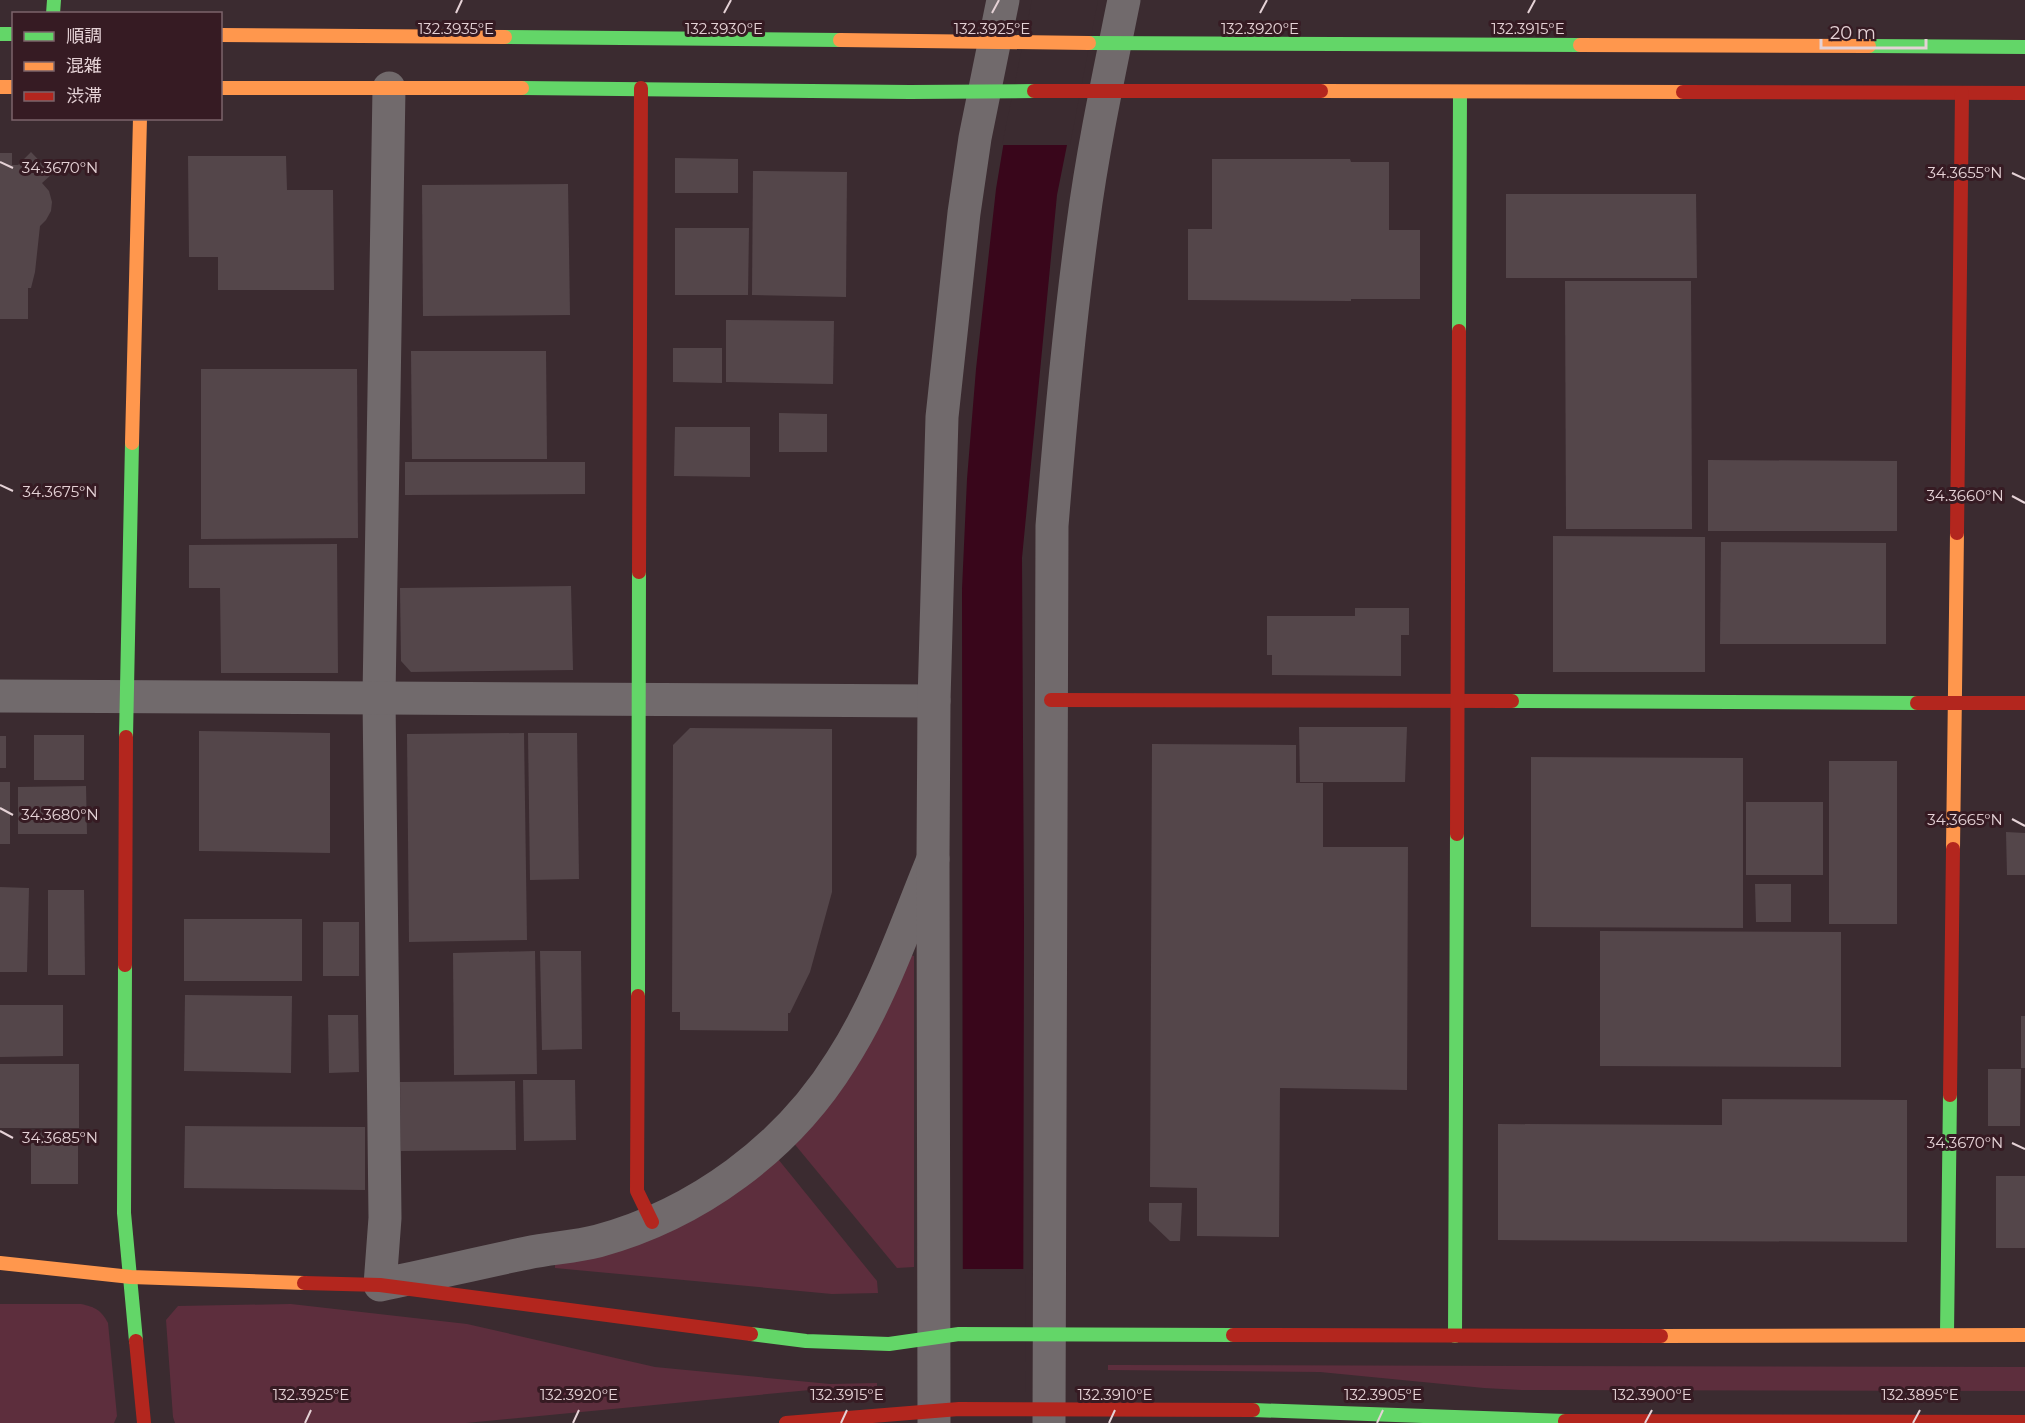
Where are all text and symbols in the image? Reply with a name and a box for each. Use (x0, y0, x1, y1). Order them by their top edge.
legend (12, 12, 222, 120)
scale bar (1821, 12, 1926, 50)
text: 132.3935°E (418, 19, 494, 38)
text: 132.3930°E (685, 19, 763, 38)
text: 132.3925°E (954, 19, 1030, 38)
text: 132.3920°E (1221, 19, 1299, 38)
text: 132.3915°E (1491, 19, 1565, 38)
text: 20 m (1830, 22, 1876, 44)
text: 順調 (66, 25, 102, 47)
text: 混雑 (66, 55, 102, 77)
text: 渋滞 (66, 85, 102, 107)
text: 34.3670°N (22, 158, 98, 177)
text: 34.3655°N (1928, 163, 2002, 182)
text: 34.3675°N (23, 482, 97, 501)
text: 34.3660°N (1926, 486, 2004, 505)
text: 34.3680°N (21, 805, 99, 824)
text: 34.3665°N (1927, 810, 2003, 829)
text: 34.3685°N (22, 1128, 98, 1147)
text: 34.3670°N (1927, 1133, 2003, 1152)
text: 132.3925°E (273, 1385, 349, 1404)
text: 132.3920°E (540, 1385, 618, 1404)
text: 132.3915°E (810, 1385, 884, 1404)
text: 132.3910°E (1077, 1385, 1153, 1404)
text: 132.3905°E (1344, 1385, 1422, 1404)
text: 132.3900°E (1612, 1385, 1692, 1404)
text: 132.3895°E (1881, 1385, 1959, 1404)

